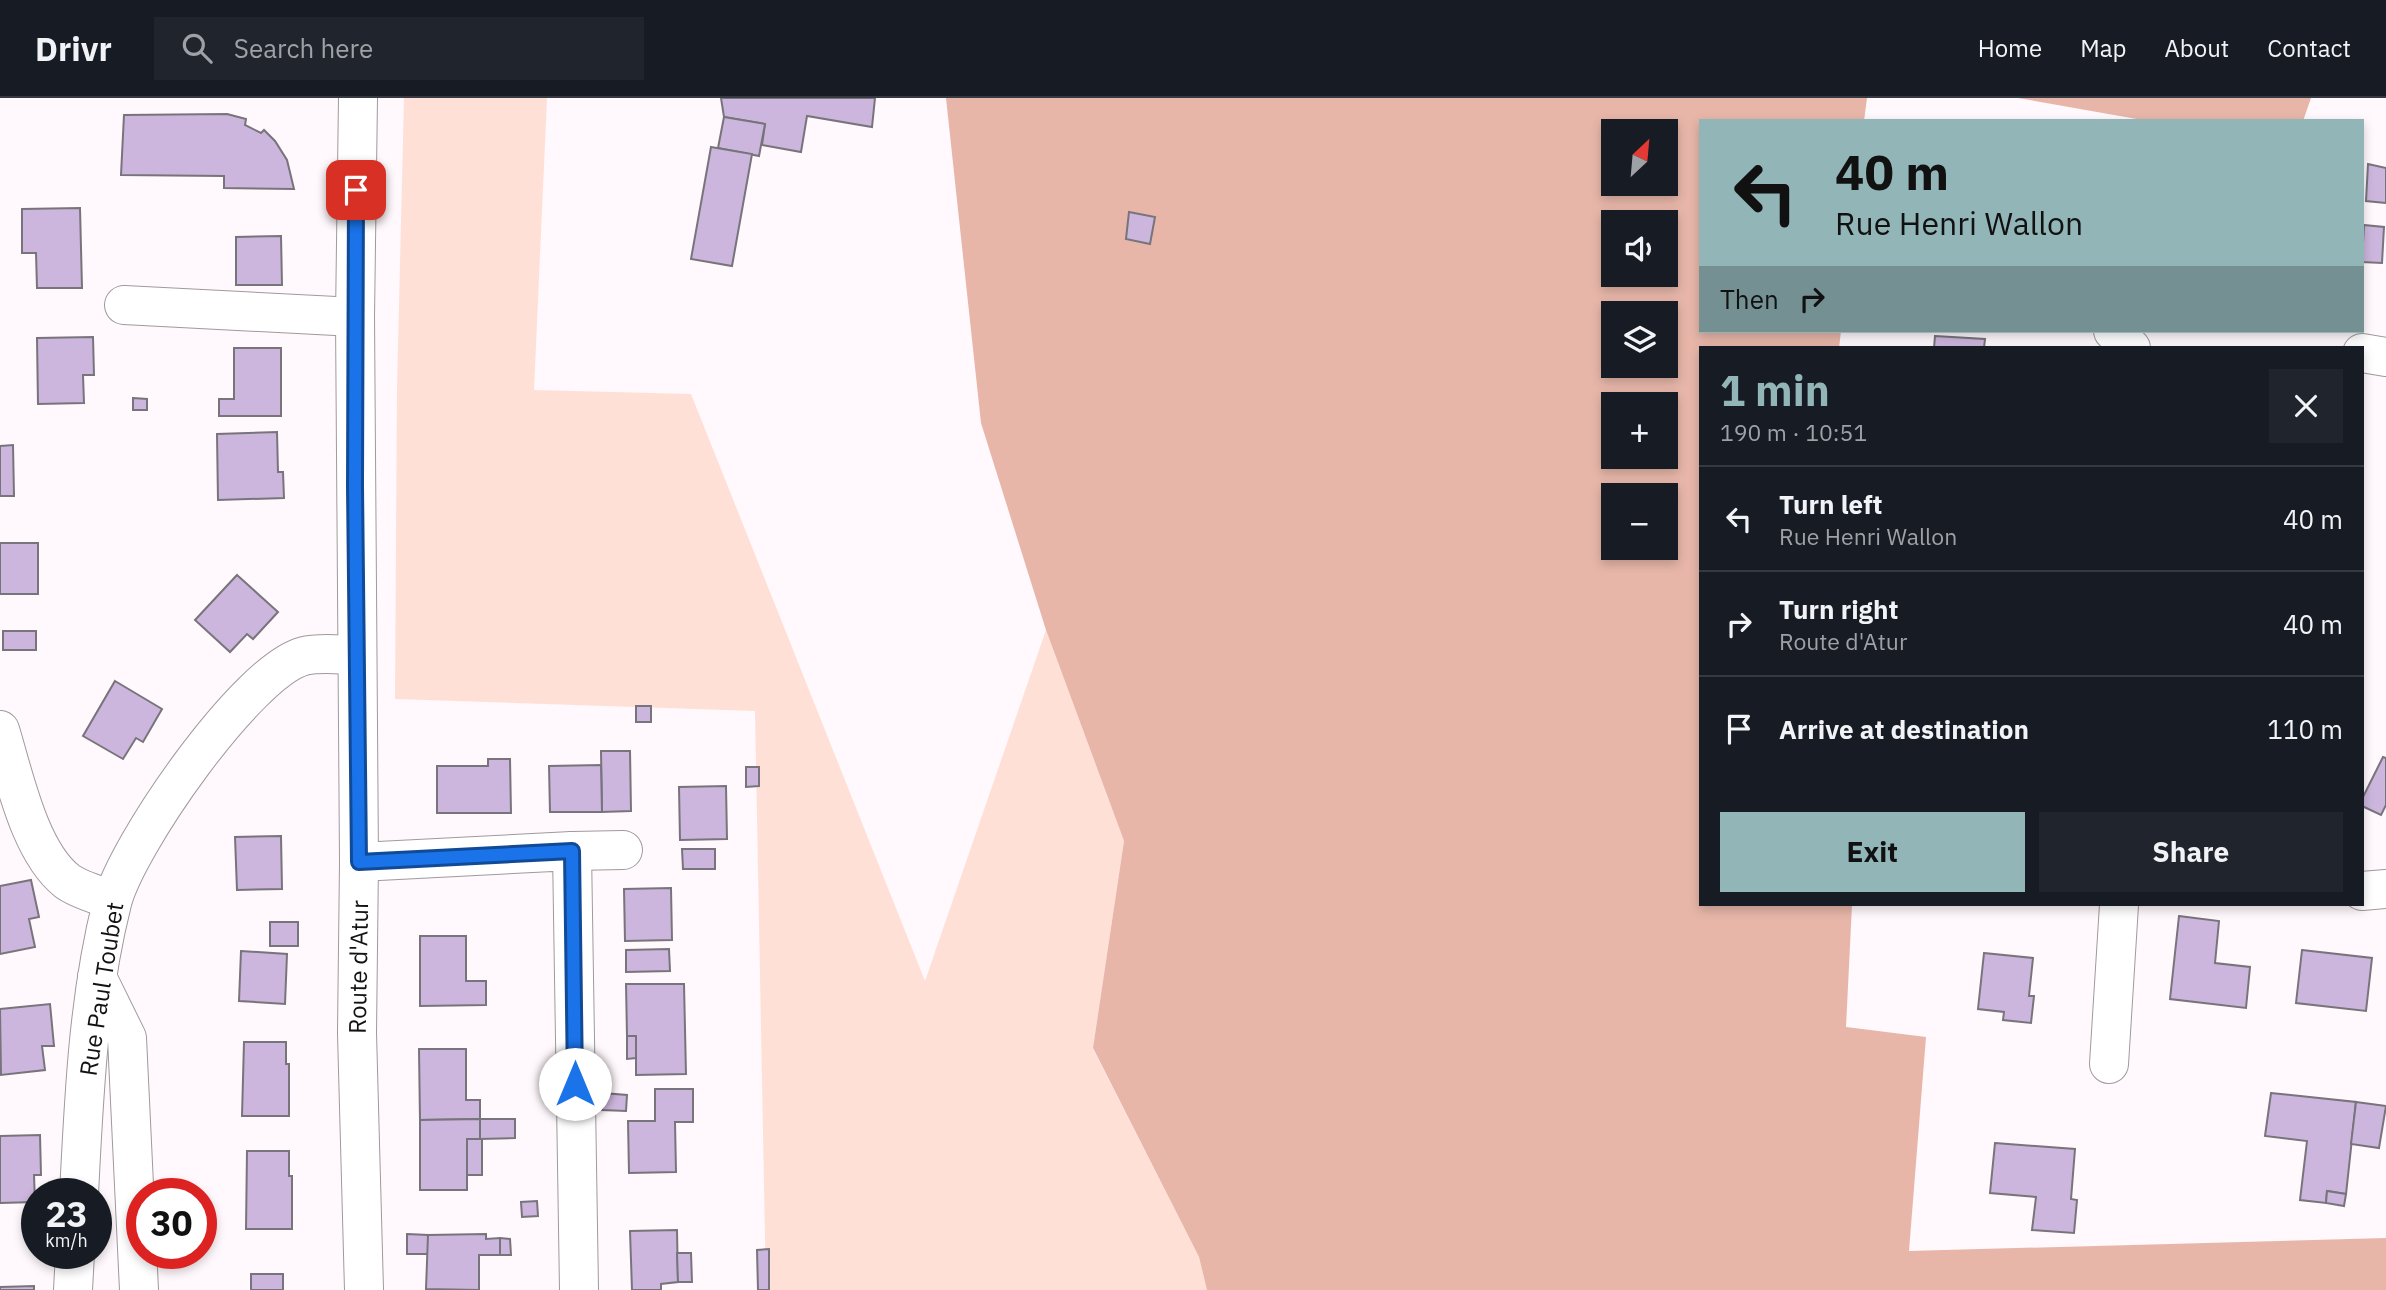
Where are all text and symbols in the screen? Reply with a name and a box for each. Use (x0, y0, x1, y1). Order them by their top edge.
search box (154, 17, 644, 80)
text: Drivr (35, 27, 112, 70)
icon: search (178, 29, 216, 67)
text: Search here (234, 31, 373, 65)
text: Home (1978, 32, 2042, 64)
text: Map (2080, 32, 2126, 64)
text: About (2164, 32, 2229, 64)
text: Contact (2267, 32, 2351, 64)
north arrow (1601, 119, 1678, 196)
map controls (1601, 119, 1678, 560)
text: 40 m (1835, 140, 1949, 203)
icon: left (1720, 147, 1811, 238)
pin (326, 160, 386, 220)
icon: arrive (337, 171, 375, 209)
text: Rue Henri Wallon (1835, 202, 2083, 244)
button: sound (1601, 210, 1678, 287)
icon: right (1793, 280, 1831, 318)
text: Then (1720, 282, 1779, 316)
button: layers (1601, 301, 1678, 378)
text: 1 min (1720, 363, 1830, 418)
button: close (2269, 369, 2343, 443)
button: + (1601, 392, 1678, 469)
text: 190 m · 10:51 (1720, 417, 1867, 447)
button: − (1601, 483, 1678, 560)
text: Turn left (1779, 487, 1882, 521)
icon: left (1720, 500, 1758, 538)
text: 40 m (2283, 502, 2343, 536)
text: Rue Henri Wallon (1779, 521, 1957, 551)
text: Turn right (1779, 592, 1898, 626)
icon: right (1720, 605, 1758, 643)
text: 40 m (2283, 607, 2343, 641)
text: Route d'Atur (1779, 626, 1907, 656)
icon: arrive (1720, 710, 1758, 748)
text: Arrive at destination (1779, 712, 2029, 746)
text: 110 m (2267, 712, 2343, 746)
button: Exit (1720, 812, 2025, 892)
button: Share (2039, 812, 2343, 892)
street label: Rue Paul Toubet (71, 900, 131, 1078)
street label: Route d'Atur (341, 900, 375, 1034)
position arrow (538, 1047, 612, 1121)
speed limit sign: 30 (126, 1178, 217, 1269)
text: 23 (45, 1191, 88, 1237)
text: km/h (45, 1229, 88, 1252)

